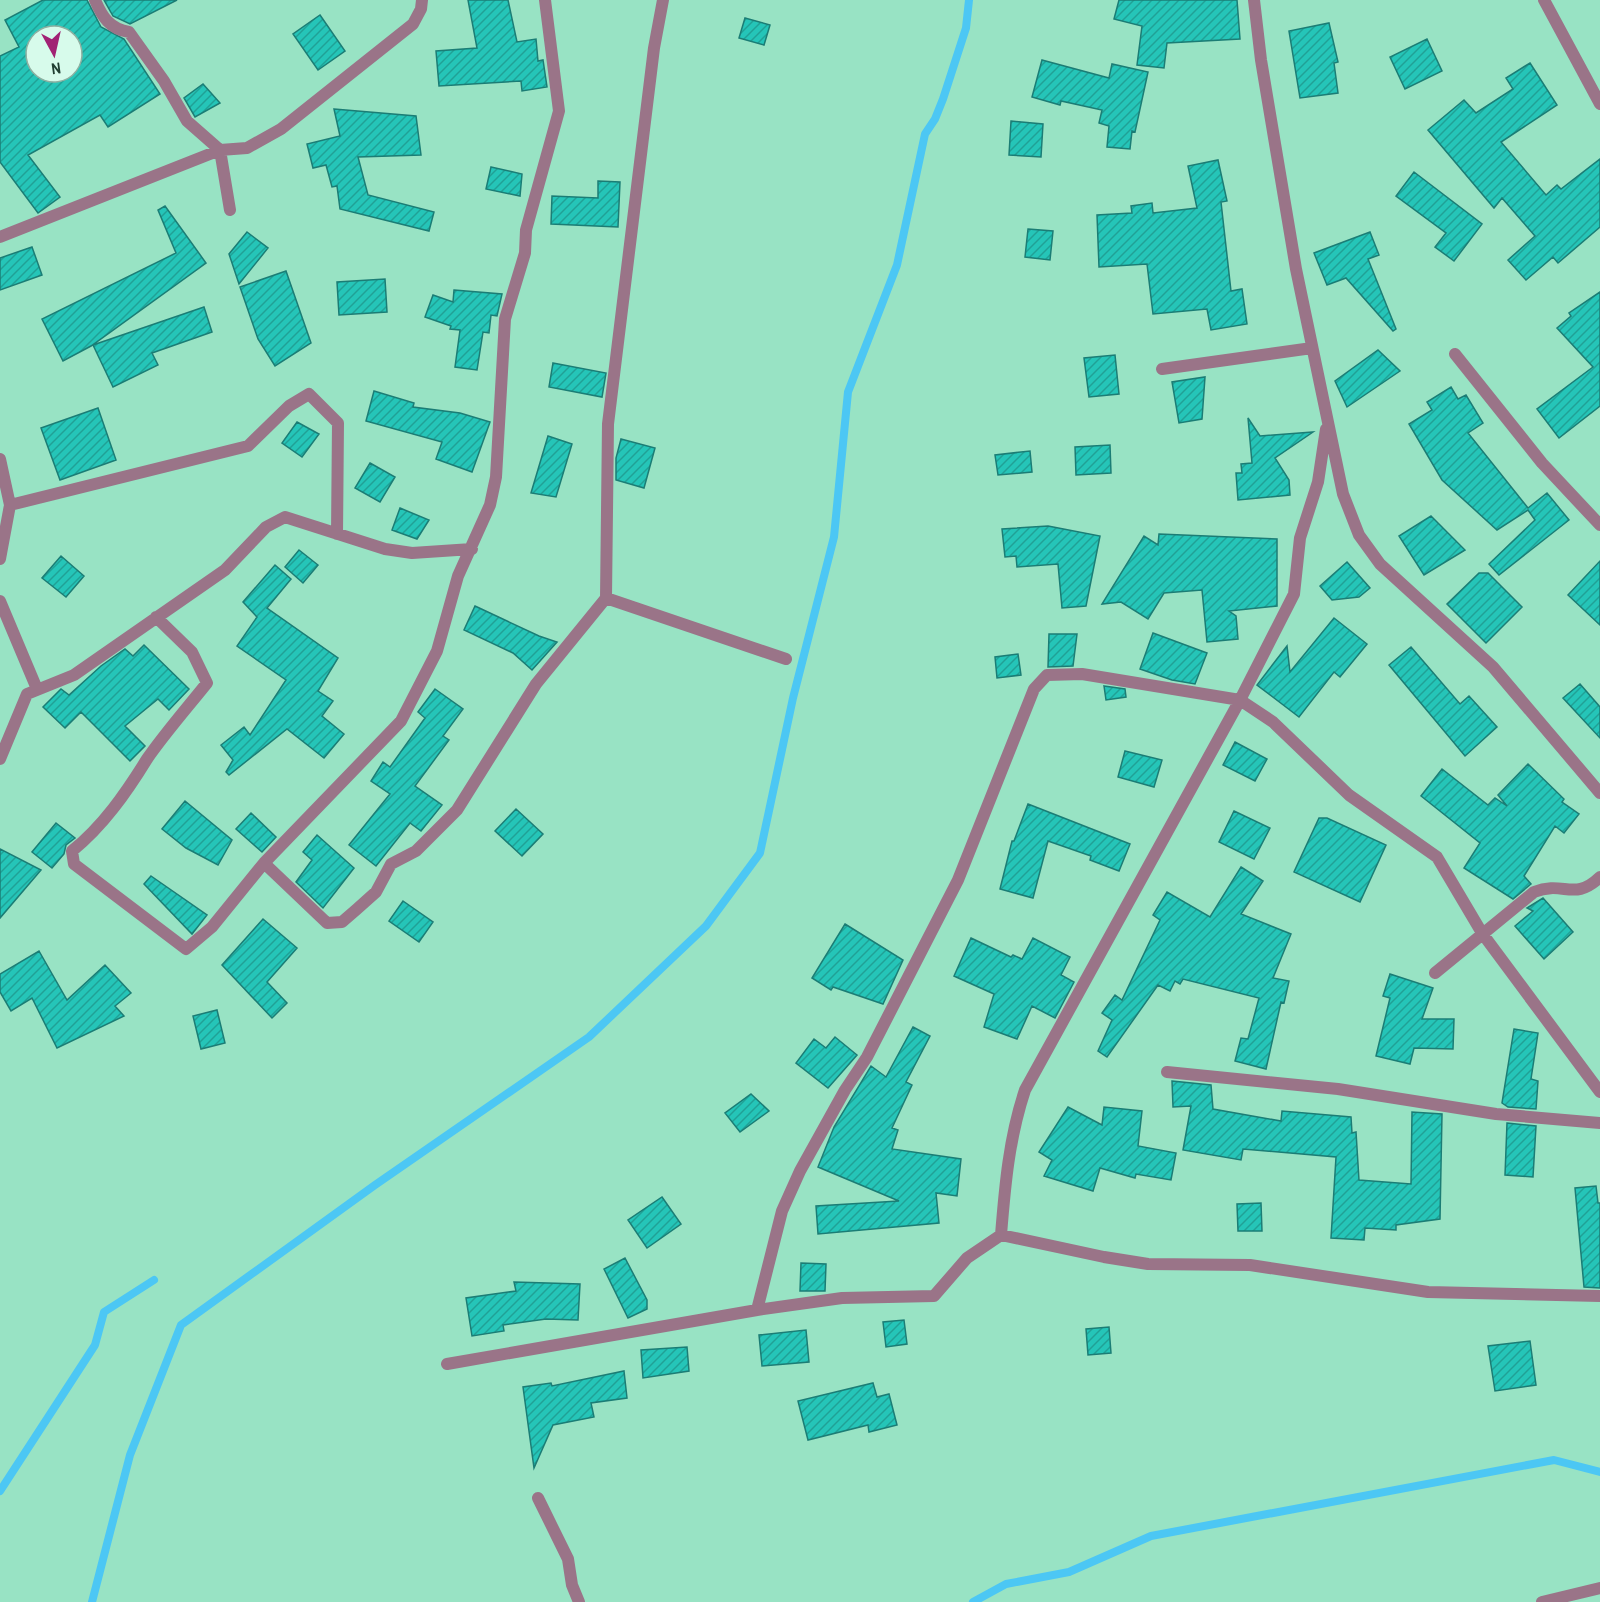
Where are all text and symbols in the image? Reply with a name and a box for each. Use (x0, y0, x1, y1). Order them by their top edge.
north arrow (24, 24, 84, 84)
text: N (50, 57, 62, 80)

